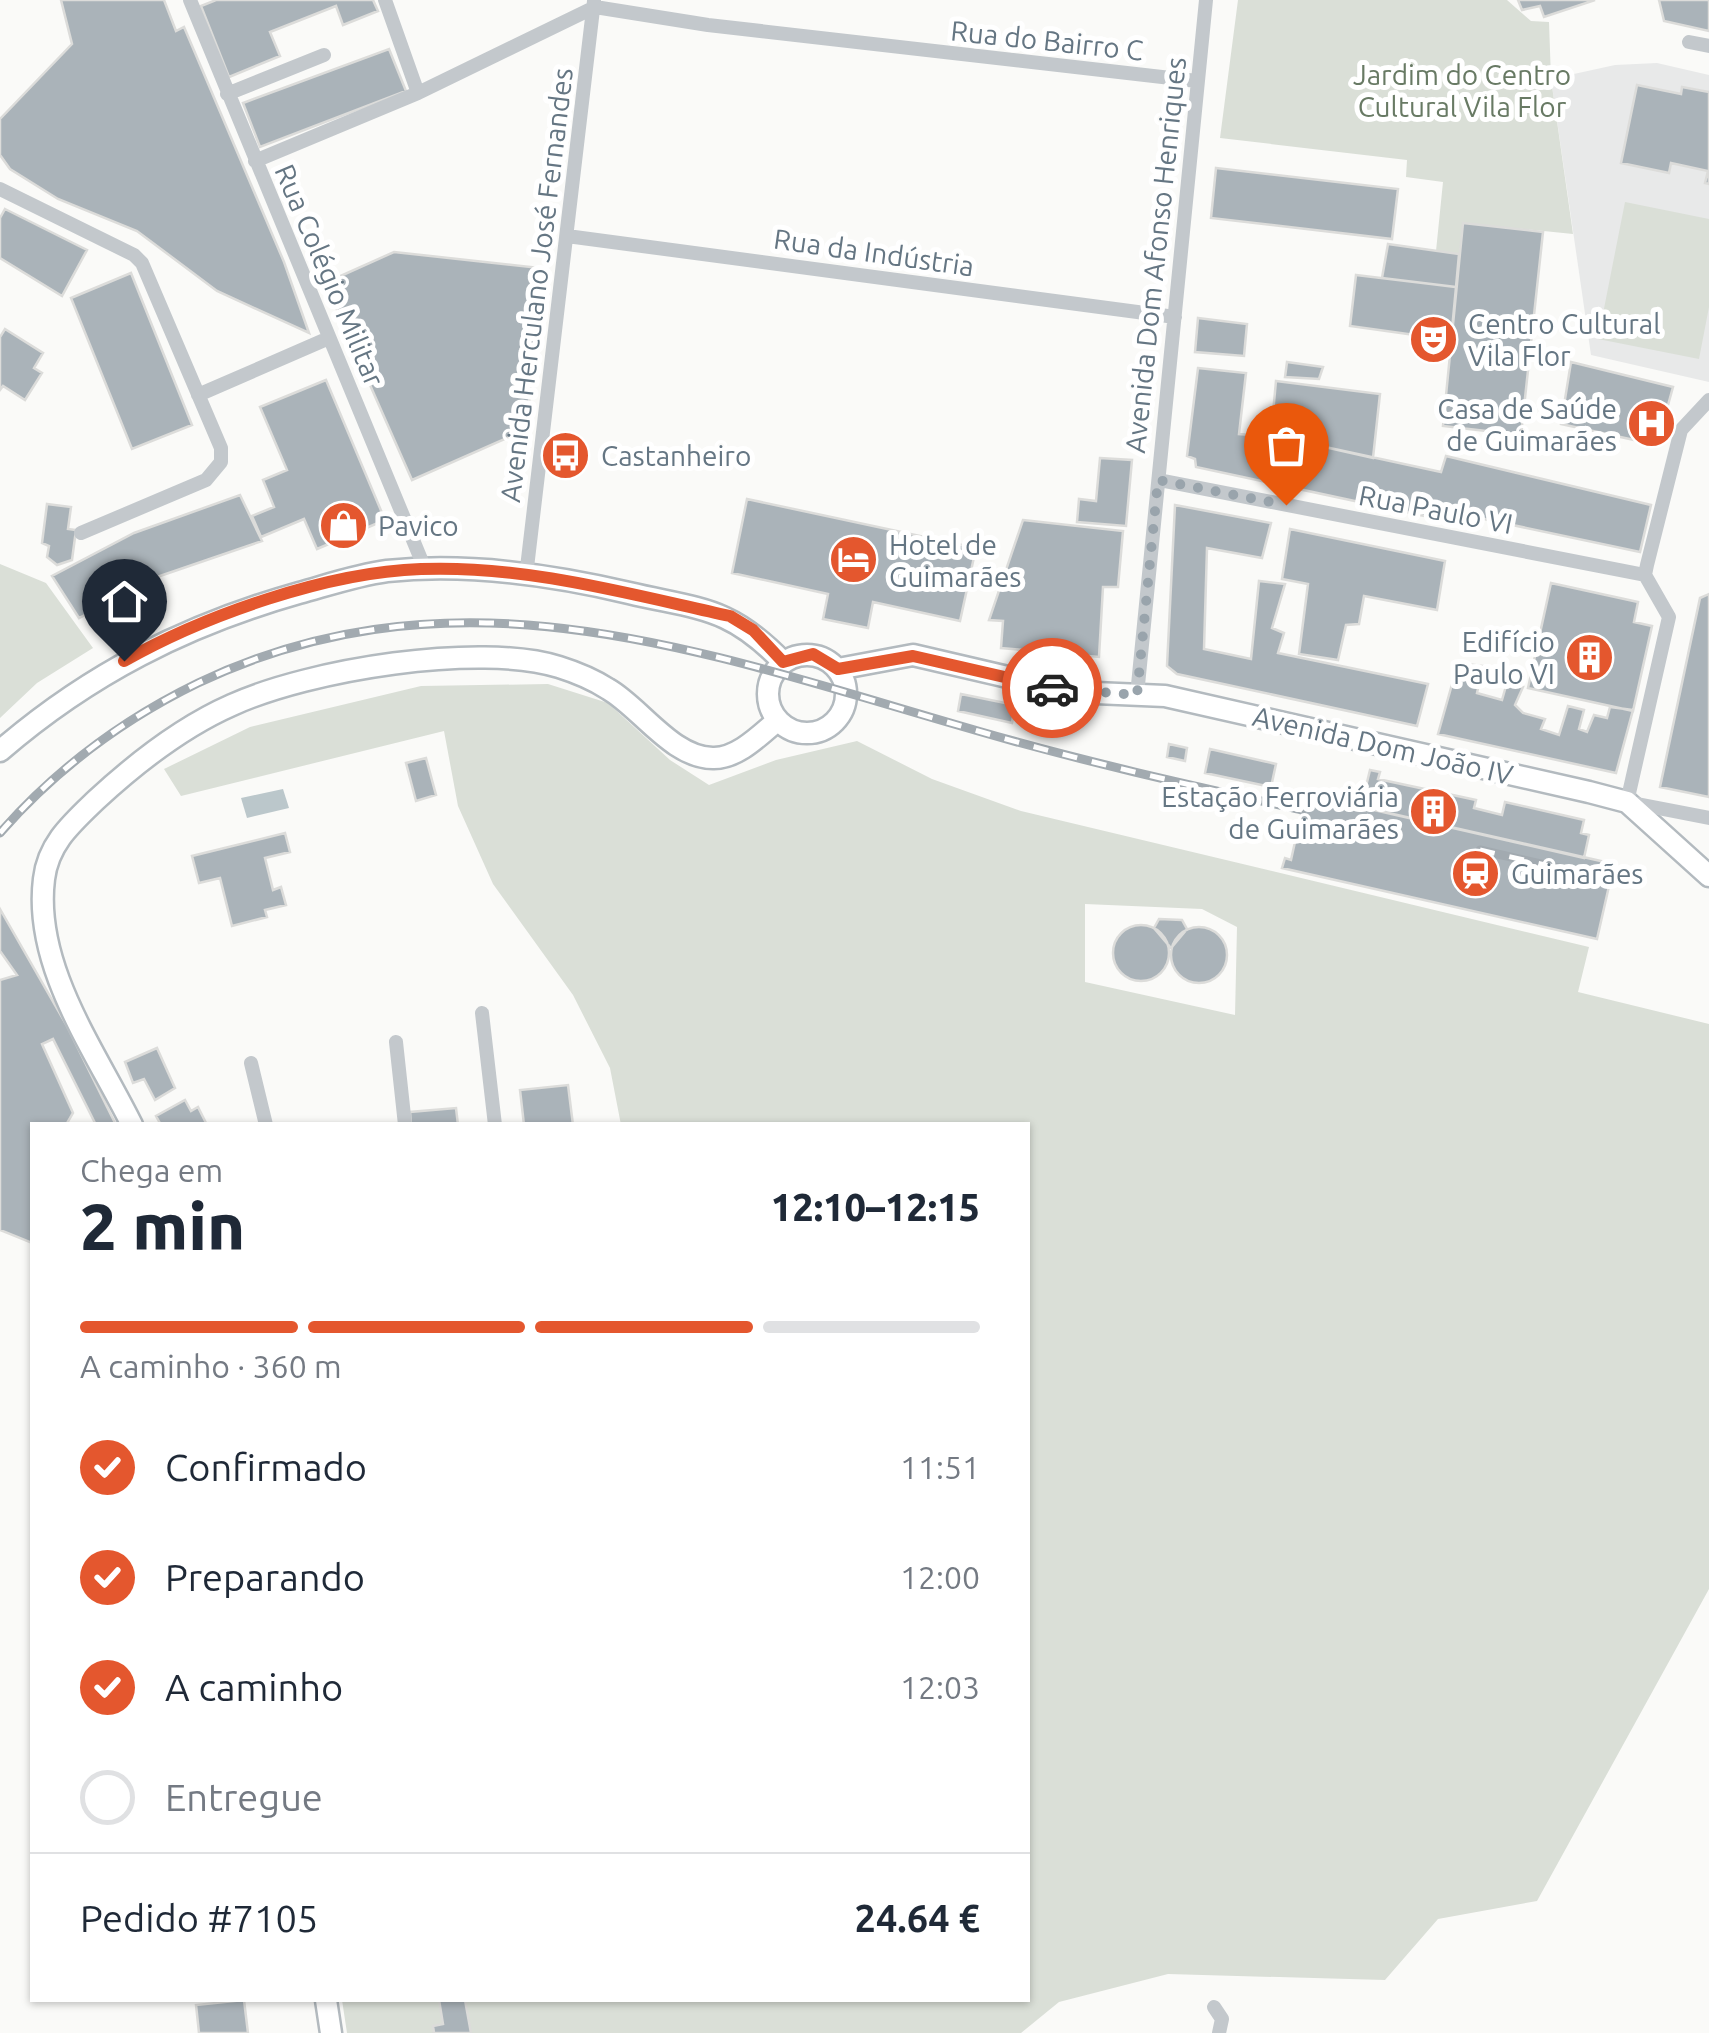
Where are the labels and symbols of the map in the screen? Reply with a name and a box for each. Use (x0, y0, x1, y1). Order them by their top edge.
street label: Rua do Bairro C (949, 14, 1145, 66)
street label: Avenida Dom Afonso Henriques (1119, 55, 1191, 455)
park label: Jardim do Centro Cultural Vila Flor (1353, 59, 1571, 122)
street label: Avenida Herculano José Fernandes (494, 66, 578, 504)
street label: Rua Colégio Militar (269, 160, 391, 391)
street label: Rua da Indústria (772, 223, 976, 281)
place label: Centro Cultural Vila Flor (1468, 308, 1661, 371)
theatre icon: Centro Cultural Vila Flor (1407, 313, 1459, 365)
place label: Casa de Saúde de Guimarães (1437, 393, 1617, 456)
hospital icon: Casa de Saúde de Guimarães (1626, 398, 1678, 450)
pin (1244, 403, 1329, 506)
bus stop icon: Castanheiro (540, 429, 592, 481)
place label: Castanheiro (601, 440, 751, 471)
street label: Rua Paulo VI (1356, 479, 1516, 539)
shop icon: Pavico (317, 499, 369, 551)
place label: Pavico (378, 510, 459, 541)
place label: Hotel de Guimarães (889, 529, 1022, 592)
hotel icon: Hotel de Guimarães (828, 534, 880, 586)
pin (82, 559, 167, 662)
place label: Edifício Paulo VI (1453, 626, 1555, 689)
building icon: Edifício Paulo VI (1564, 631, 1616, 683)
courier (1002, 638, 1102, 738)
street label: Avenida Dom João IV (1250, 700, 1516, 790)
place label: Estação Ferroviária de Guimarães (1161, 781, 1399, 844)
building icon: Estação Ferroviária de Guimarães (1408, 786, 1460, 838)
station icon: Guimarães (1450, 847, 1502, 899)
place label: Guimarães (1511, 858, 1644, 889)

